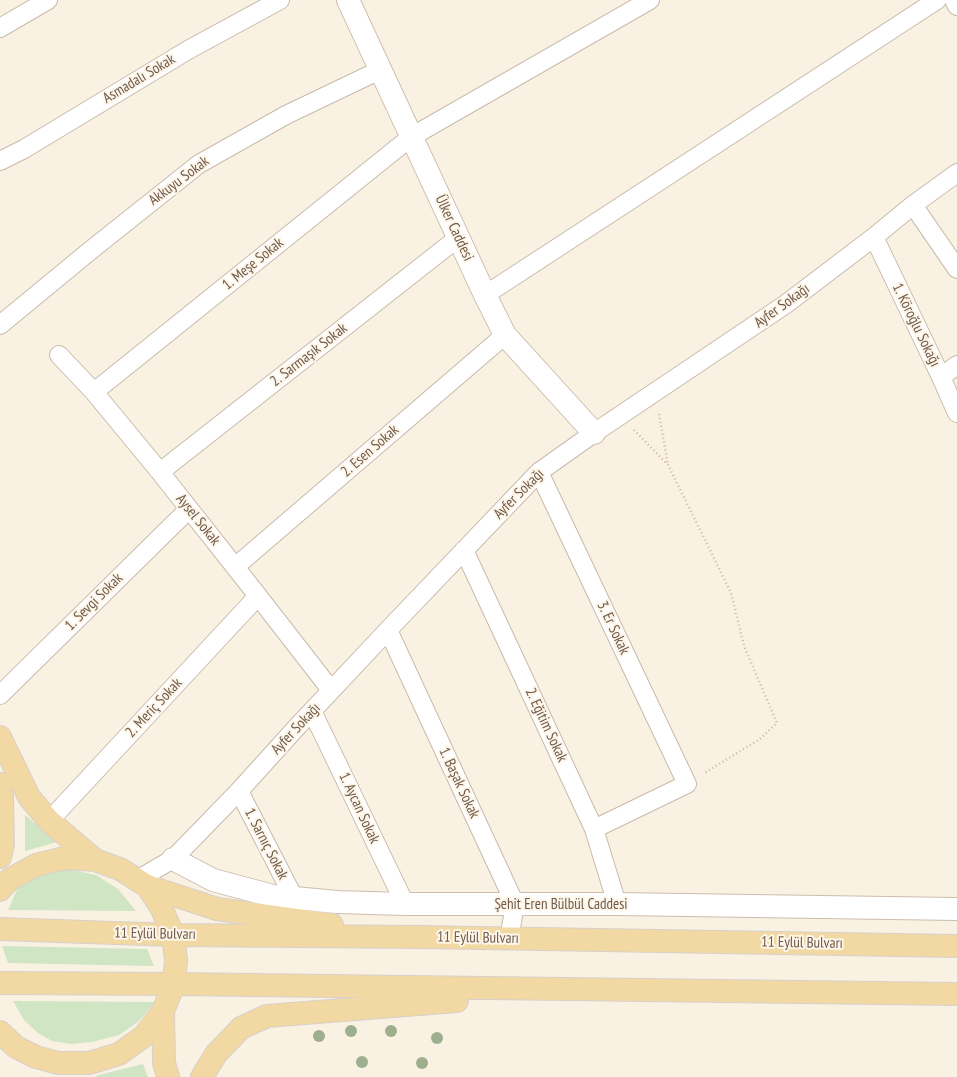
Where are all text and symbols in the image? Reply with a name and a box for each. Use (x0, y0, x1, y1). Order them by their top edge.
street label: Asmadalı Sokak (100, 50, 178, 108)
street label: Akkuyu Sokak (145, 152, 213, 210)
street label: Ülker Caddesi (431, 192, 477, 264)
street label: 1. Meşe Sokak (219, 234, 287, 294)
street label: Ayfer Sokağı (751, 280, 813, 332)
street label: 1. Köroğlu Sokağı (888, 280, 944, 370)
street label: 2. Sarmaşık Sokak (267, 319, 351, 391)
street label: 2. Esen Sokak (337, 421, 403, 481)
street label: Ayfer Sokağı (490, 465, 548, 523)
street label: Aysel Sokak (172, 491, 224, 549)
street label: 1. Sevgi Sokak (61, 569, 127, 635)
street label: 3. Er Sokak (593, 598, 633, 658)
street label: 2. Meriç Sokak (122, 675, 186, 741)
street label: 2. Eğitim Sokak (521, 685, 571, 765)
street label: Ayfer Sokağı (268, 699, 324, 759)
street label: 1. Başak Sokak (435, 745, 483, 821)
street label: 1. Aycan Sokak (335, 770, 383, 846)
street label: 1. Sarnıç Sokak (240, 805, 292, 883)
street label: Şehit Eren Bülbül Caddesi (494, 896, 628, 914)
street label: 11 Eylül Bulvarı (114, 924, 196, 944)
street label: 11 Eylül Bulvarı (437, 928, 519, 948)
street label: 11 Eylül Bulvarı (761, 933, 843, 953)

